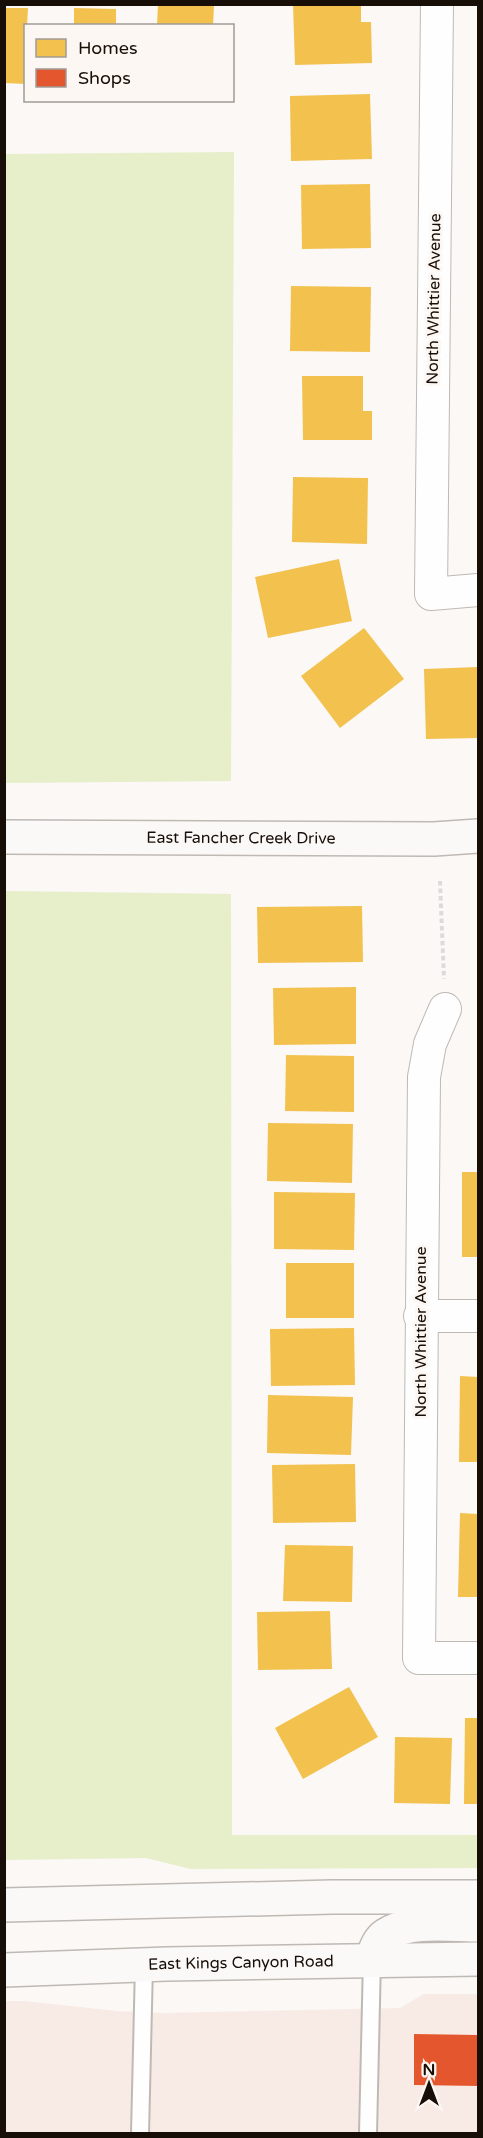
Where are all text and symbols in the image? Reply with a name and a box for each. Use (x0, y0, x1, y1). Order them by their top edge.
legend (24, 24, 234, 102)
text: Homes (78, 37, 138, 59)
text: Shops (78, 67, 131, 89)
street label: North Whittier Avenue (423, 213, 445, 385)
street label: East Fancher Creek Drive (146, 828, 336, 849)
street label: North Whittier Avenue (411, 1246, 431, 1418)
street label: East Kings Canyon Road (148, 1951, 334, 1975)
north arrow (399, 2054, 459, 2114)
text: N (423, 2060, 435, 2080)

